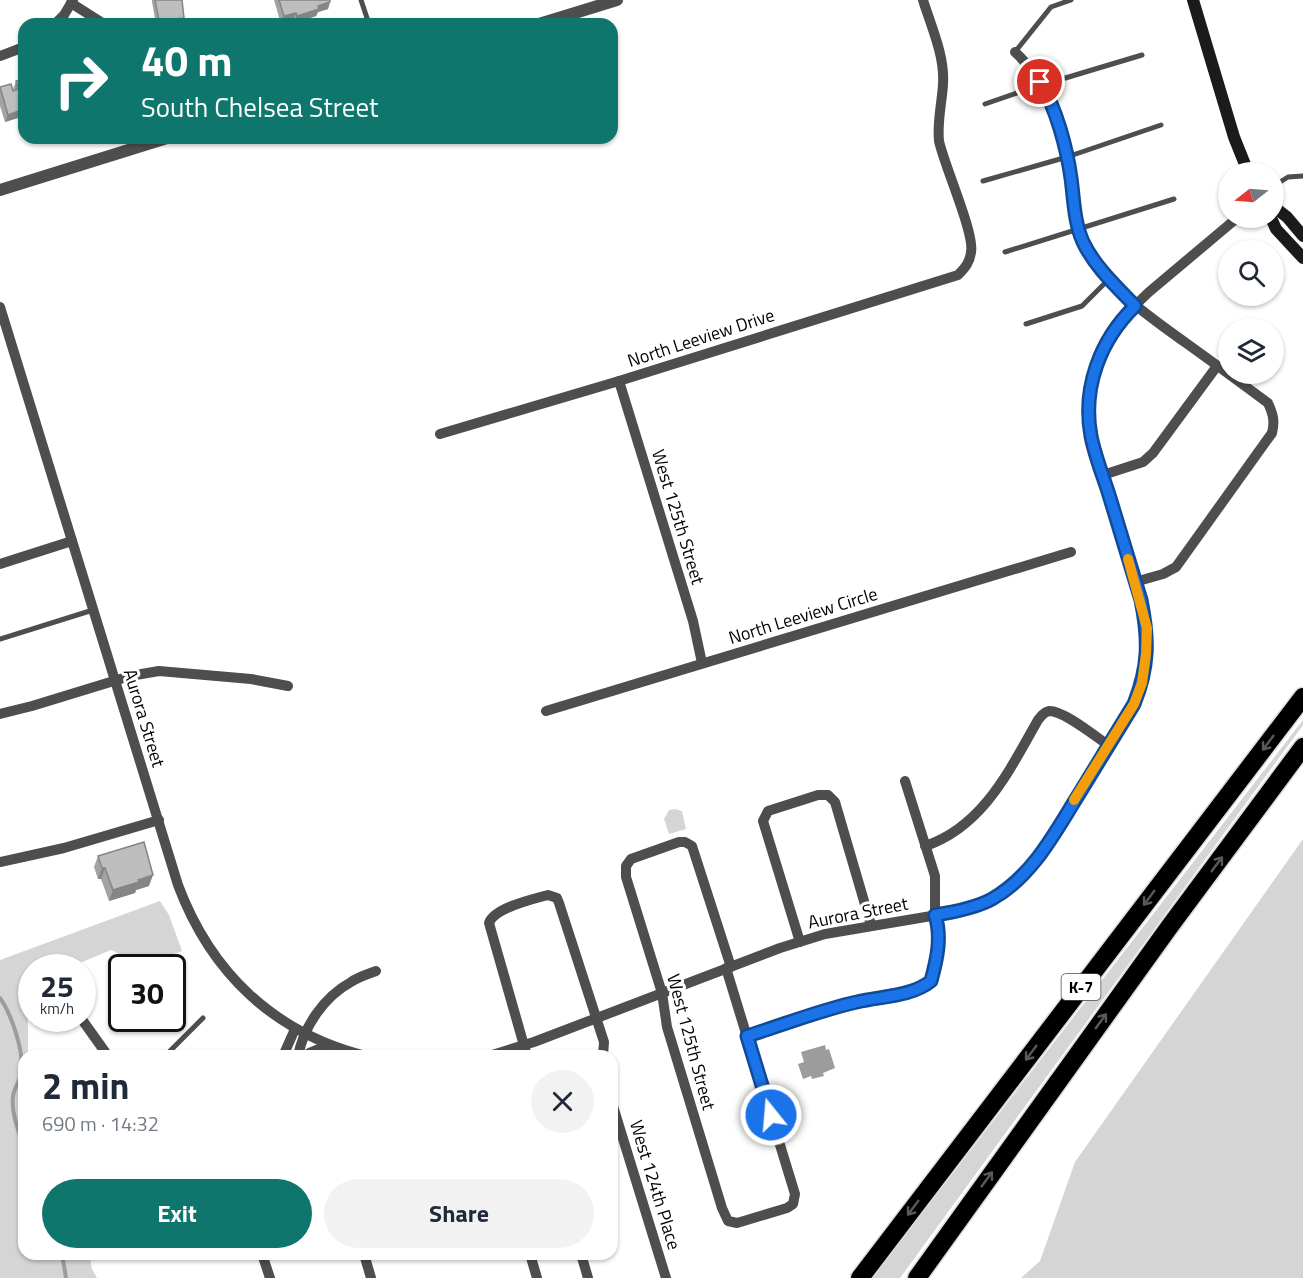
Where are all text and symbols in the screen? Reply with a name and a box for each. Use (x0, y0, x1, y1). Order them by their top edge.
text: 40 m (141, 28, 233, 92)
icon: right (42, 42, 120, 120)
pin (1014, 56, 1065, 107)
icon: arrive (1023, 65, 1056, 98)
text: South Chelsea Street (141, 86, 378, 127)
north arrow (1218, 162, 1284, 228)
map controls (1218, 162, 1284, 384)
button: search (1218, 240, 1284, 306)
street label: North Leeview Drive (624, 301, 778, 374)
button: layers (1218, 318, 1284, 384)
street label: West 125th Street (645, 446, 712, 588)
street label: North Leeview Circle (725, 580, 881, 651)
street label: Aurora Street (117, 665, 172, 771)
one-way arrow (1261, 735, 1274, 751)
one-way arrow (1210, 856, 1223, 872)
street label: Aurora Street (806, 889, 911, 935)
one-way arrow (1143, 890, 1156, 906)
speed limit sign: 30 (108, 954, 186, 1032)
text: 25 (40, 963, 74, 1009)
street label: West 125th Street (660, 971, 723, 1114)
road number: K-7 (1062, 974, 1100, 1000)
text: km/h (40, 997, 74, 1020)
one-way arrow (1095, 1013, 1108, 1029)
one-way arrow (1025, 1045, 1038, 1061)
text: 2 min (42, 1058, 129, 1113)
button: close (531, 1070, 594, 1133)
position arrow (739, 1083, 803, 1147)
text: 690 m · 14:32 (42, 1108, 159, 1139)
street label: West 124th Place (623, 1117, 688, 1253)
one-way arrow (981, 1171, 993, 1187)
button: Exit (42, 1179, 312, 1248)
button: Share (324, 1179, 594, 1248)
one-way arrow (907, 1200, 919, 1216)

